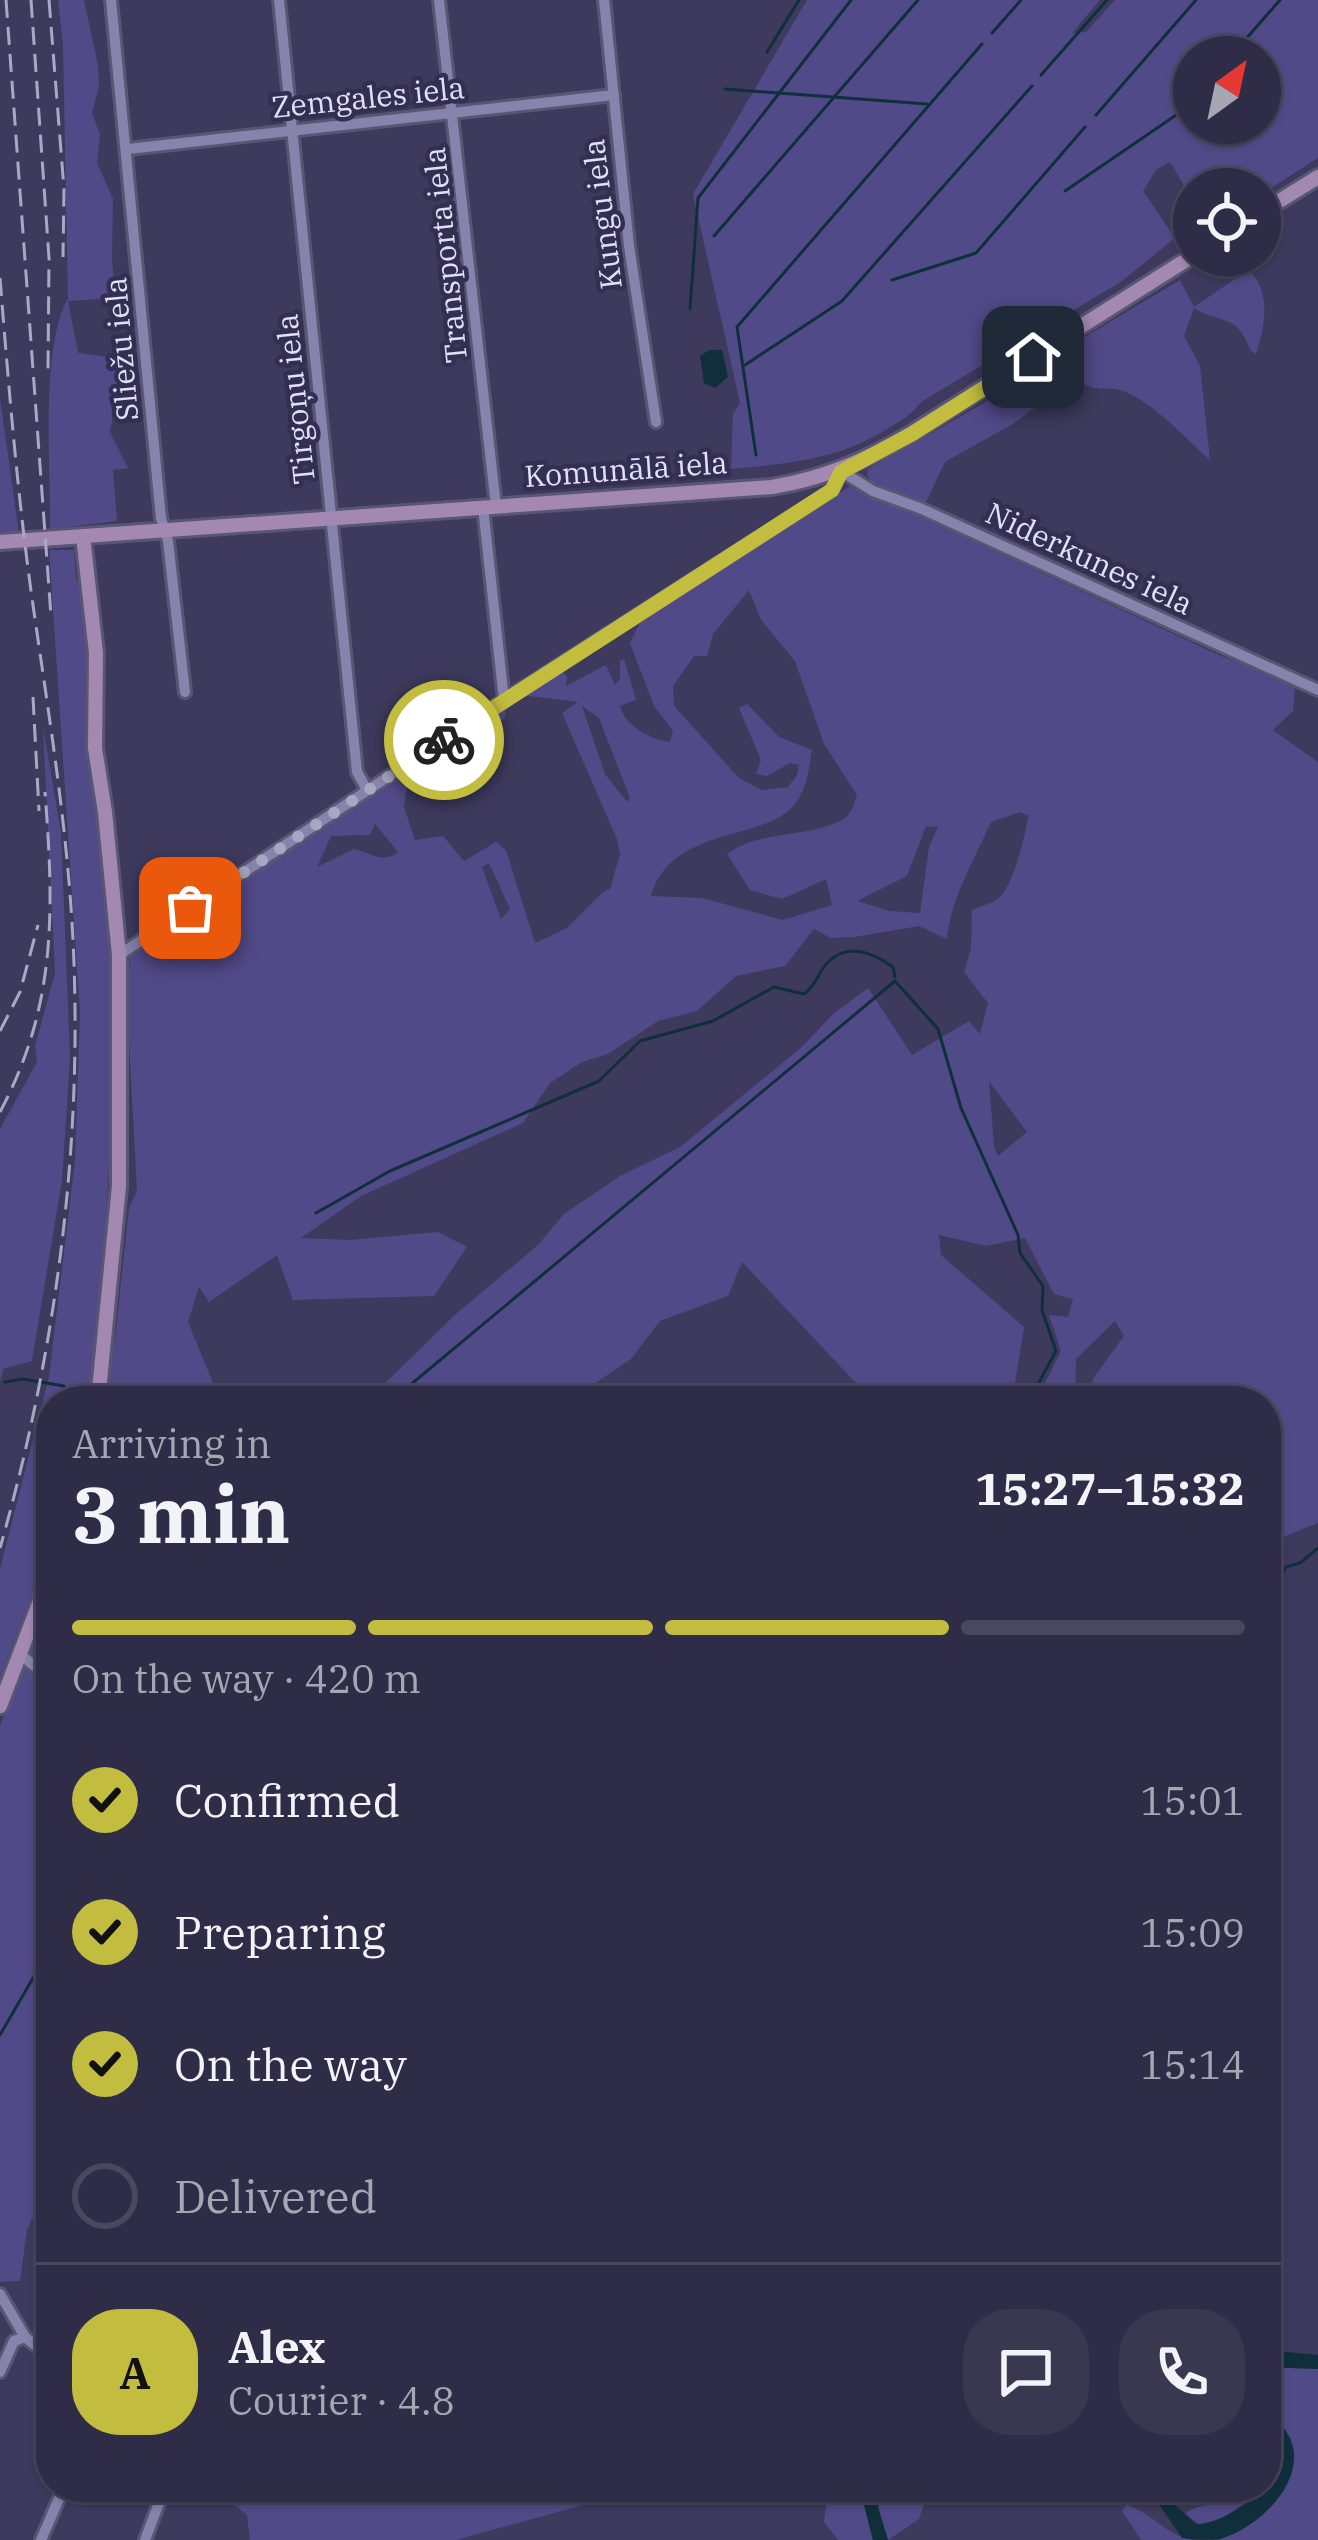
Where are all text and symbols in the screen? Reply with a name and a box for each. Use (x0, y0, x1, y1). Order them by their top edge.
north arrow (1173, 36, 1281, 144)
map controls (1173, 36, 1281, 276)
street label: Zemgales iela (269, 67, 466, 126)
street label: Kungu iela (573, 137, 630, 291)
street label: Transporta iela (414, 145, 475, 365)
button: locate (1173, 168, 1281, 276)
street label: Sliežu iela (95, 276, 146, 422)
pin (982, 306, 1084, 408)
street label: Tirgoņu iela (266, 312, 323, 486)
icon: home (1000, 324, 1066, 390)
street label: Komunālā iela (523, 442, 729, 495)
street label: Niderkunes iela (980, 493, 1199, 623)
courier (384, 680, 504, 800)
icon: bike (411, 707, 477, 773)
pin (139, 857, 241, 959)
icon: bag (157, 875, 223, 941)
text: Arriving in (72, 1418, 271, 1469)
text: 15:27–15:32 (975, 1459, 1245, 1517)
text: 3 min (72, 1463, 290, 1564)
text: On the way · 420 m (72, 1653, 421, 1704)
icon: check (72, 1767, 138, 1833)
text: Confirmed (174, 1771, 400, 1829)
text: 15:01 (1140, 1775, 1245, 1826)
icon: check (72, 1899, 138, 1965)
text: Preparing (174, 1903, 386, 1961)
text: 15:09 (1140, 1907, 1245, 1958)
icon: check (72, 2031, 138, 2097)
text: On the way (174, 2035, 407, 2093)
text: 15:14 (1140, 2039, 1245, 2090)
text: Delivered (174, 2167, 377, 2225)
button: chat (963, 2309, 1089, 2435)
button: phone (1119, 2309, 1245, 2435)
text: Alex (228, 2317, 325, 2375)
text: A (119, 2343, 151, 2401)
text: Courier · 4.8 (228, 2375, 455, 2426)

